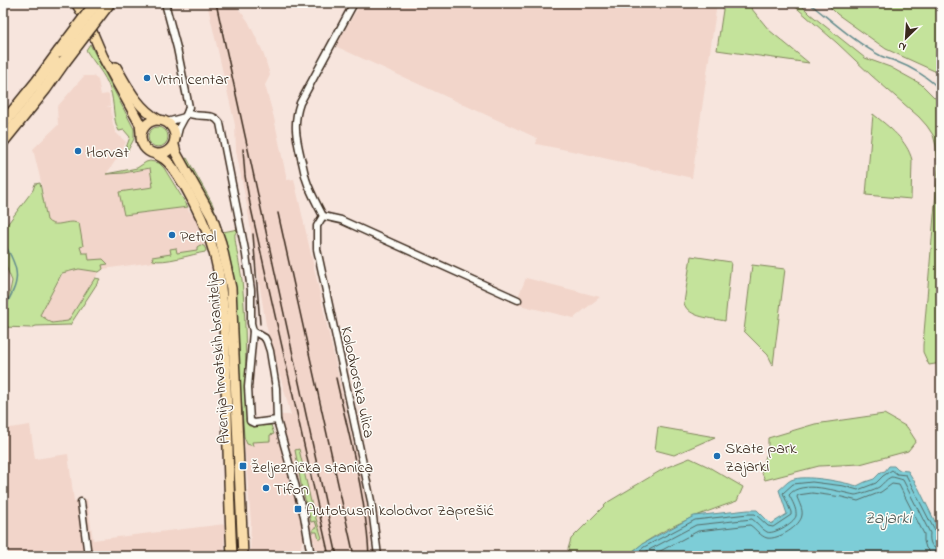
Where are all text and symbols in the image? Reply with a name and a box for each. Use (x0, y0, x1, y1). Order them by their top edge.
north arrow (886, 18, 926, 58)
text: N (895, 37, 909, 55)
place label: Vrtni centar (154, 68, 229, 92)
marker: Vrtni centar (142, 73, 152, 83)
place label: Horvat (86, 141, 129, 165)
marker: Horvat (73, 146, 83, 156)
place label: Petrol (180, 225, 217, 249)
marker: Petrol (167, 230, 177, 240)
street label: Avenija hrvatskih branitelja (201, 271, 237, 445)
street label: Kolodvorska ulica (334, 325, 381, 440)
place label: Skate park Zajarki (725, 437, 798, 479)
marker: Skate park Zajarki (712, 451, 722, 461)
place label: Željeznička stanica (251, 456, 373, 480)
marker: Željeznička stanica (238, 461, 248, 471)
place label: Tifon (274, 478, 309, 502)
marker: Tifon (261, 483, 271, 493)
place label: Autobusni kolodvor Zaprešić (306, 499, 495, 523)
marker: Autobusni kolodvor Zaprešić (293, 504, 303, 514)
water label: Zajarki (864, 506, 914, 531)

